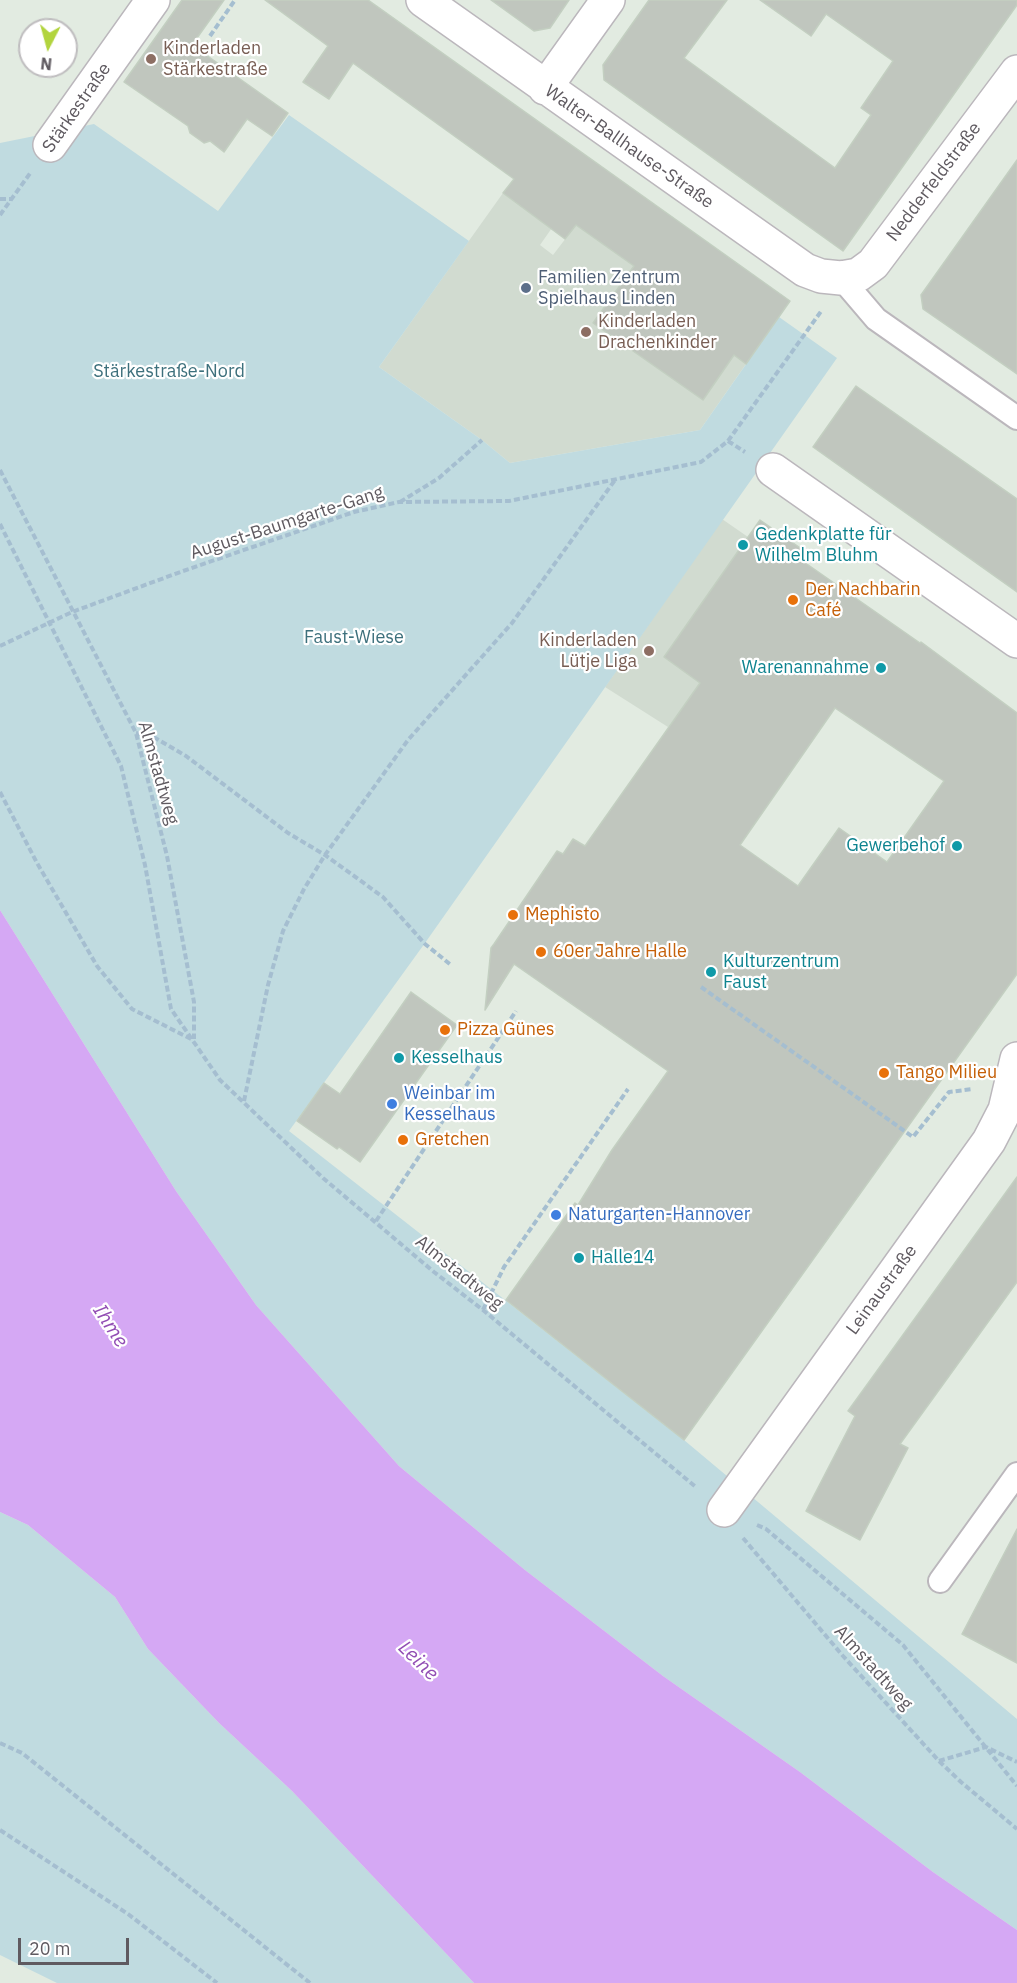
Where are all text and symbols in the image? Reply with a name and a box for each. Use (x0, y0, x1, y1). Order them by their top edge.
north arrow (18, 18, 78, 78)
place label: Kinderladen Stärkestraße (163, 38, 268, 80)
marker: Kinderladen Stärkestraße (144, 52, 158, 66)
text: N (40, 53, 53, 74)
street label: Stärkestraße (38, 59, 116, 157)
street label: Walter-Ballhause-Straße (541, 81, 717, 213)
street label: Nedderfeldstraße (882, 118, 986, 246)
place label: Familien Zentrum Spielhaus Linden (538, 267, 680, 310)
marker: Familien Zentrum Spielhaus Linden (519, 281, 533, 295)
place label: Kinderladen Drachenkinder (598, 311, 717, 354)
marker: Kinderladen Drachenkinder (579, 325, 593, 339)
park label: Stärkestraße-Nord (93, 361, 245, 383)
street label: August-Baumgarte-Gang (188, 482, 386, 564)
place label: Gedenkplatte für Wilhelm Bluhm (755, 524, 892, 566)
marker: Gedenkplatte für Wilhelm Bluhm (736, 538, 750, 552)
place label: Der Nachbarin Café (805, 579, 921, 622)
marker: Der Nachbarin Café (786, 593, 800, 607)
park label: Faust-Wiese (304, 627, 404, 649)
place label: Kinderladen Lütje Liga (539, 630, 637, 672)
marker: Kinderladen Lütje Liga (642, 644, 656, 658)
place label: Warenannahme (741, 657, 869, 679)
marker: Warenannahme (874, 661, 888, 675)
street label: Almstadtweg (133, 719, 183, 827)
place label: Gewerbehof (846, 835, 945, 857)
marker: Gewerbehof (950, 839, 964, 853)
place label: Mephisto (525, 904, 600, 926)
marker: Mephisto (506, 908, 520, 922)
place label: 60er Jahre Halle (553, 941, 687, 963)
marker: 60er Jahre Halle (534, 945, 548, 959)
place label: Kulturzentrum Faust (723, 951, 840, 994)
marker: Kulturzentrum Faust (704, 965, 718, 979)
place label: Pizza Günes (457, 1019, 555, 1041)
marker: Pizza Günes (438, 1023, 452, 1037)
place label: Kesselhaus (411, 1047, 503, 1069)
marker: Kesselhaus (392, 1051, 406, 1065)
place label: Tango Milieu (896, 1062, 997, 1084)
marker: Tango Milieu (877, 1066, 891, 1080)
place label: Weinbar im Kesselhaus (404, 1083, 496, 1126)
marker: Weinbar im Kesselhaus (385, 1097, 399, 1111)
place label: Gretchen (415, 1129, 490, 1151)
marker: Gretchen (396, 1133, 410, 1147)
place label: Naturgarten-Hannover (568, 1204, 750, 1226)
marker: Naturgarten-Hannover (549, 1208, 563, 1222)
street label: Almstadtweg (411, 1231, 507, 1315)
street label: Leinaustraße (842, 1241, 922, 1339)
place label: Halle14 (591, 1247, 655, 1269)
marker: Halle14 (572, 1251, 586, 1265)
water label: Ihme (87, 1300, 133, 1352)
street label: Almstadtweg (829, 1621, 917, 1715)
water label: Leine (393, 1636, 443, 1686)
scale bar (21, 1926, 132, 1964)
text: 20 m (29, 1937, 71, 1960)

